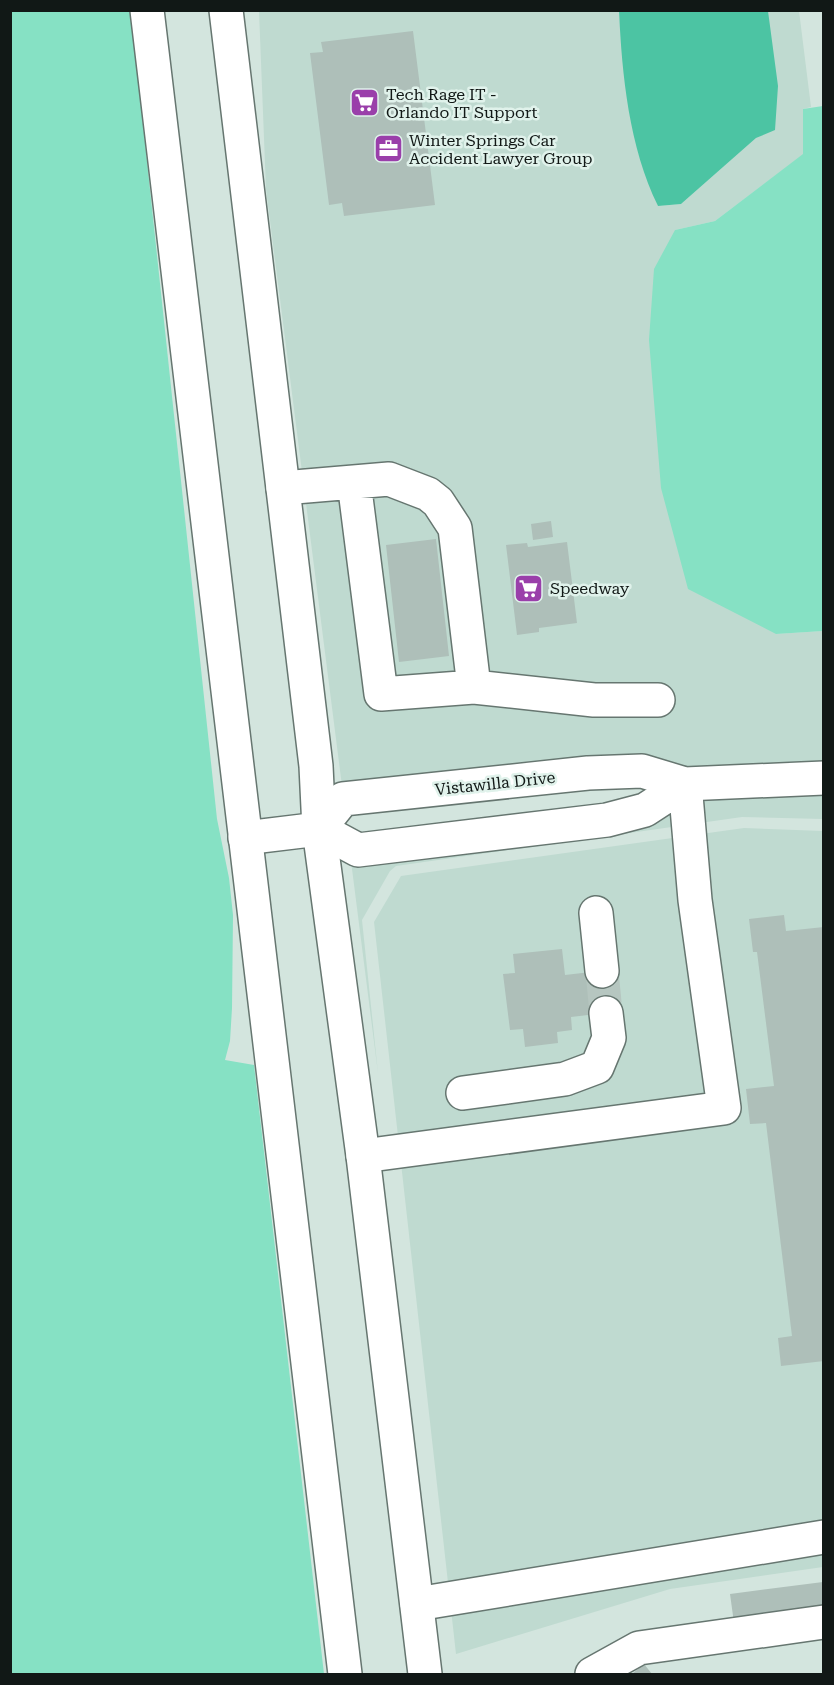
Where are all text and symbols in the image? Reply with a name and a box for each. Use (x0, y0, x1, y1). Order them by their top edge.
place label: Tech Rage IT - Orlando IT Support (386, 85, 538, 122)
supermarket icon: Tech Rage IT - Orlando IT Support (349, 87, 381, 119)
place label: Winter Springs Car Accident Lawyer Group (409, 131, 592, 168)
office icon: Winter Springs Car Accident Lawyer Group (372, 133, 404, 165)
supermarket icon: Speedway (513, 572, 545, 604)
place label: Speedway (550, 579, 630, 598)
street label: Vistawilla Drive (434, 768, 556, 799)

